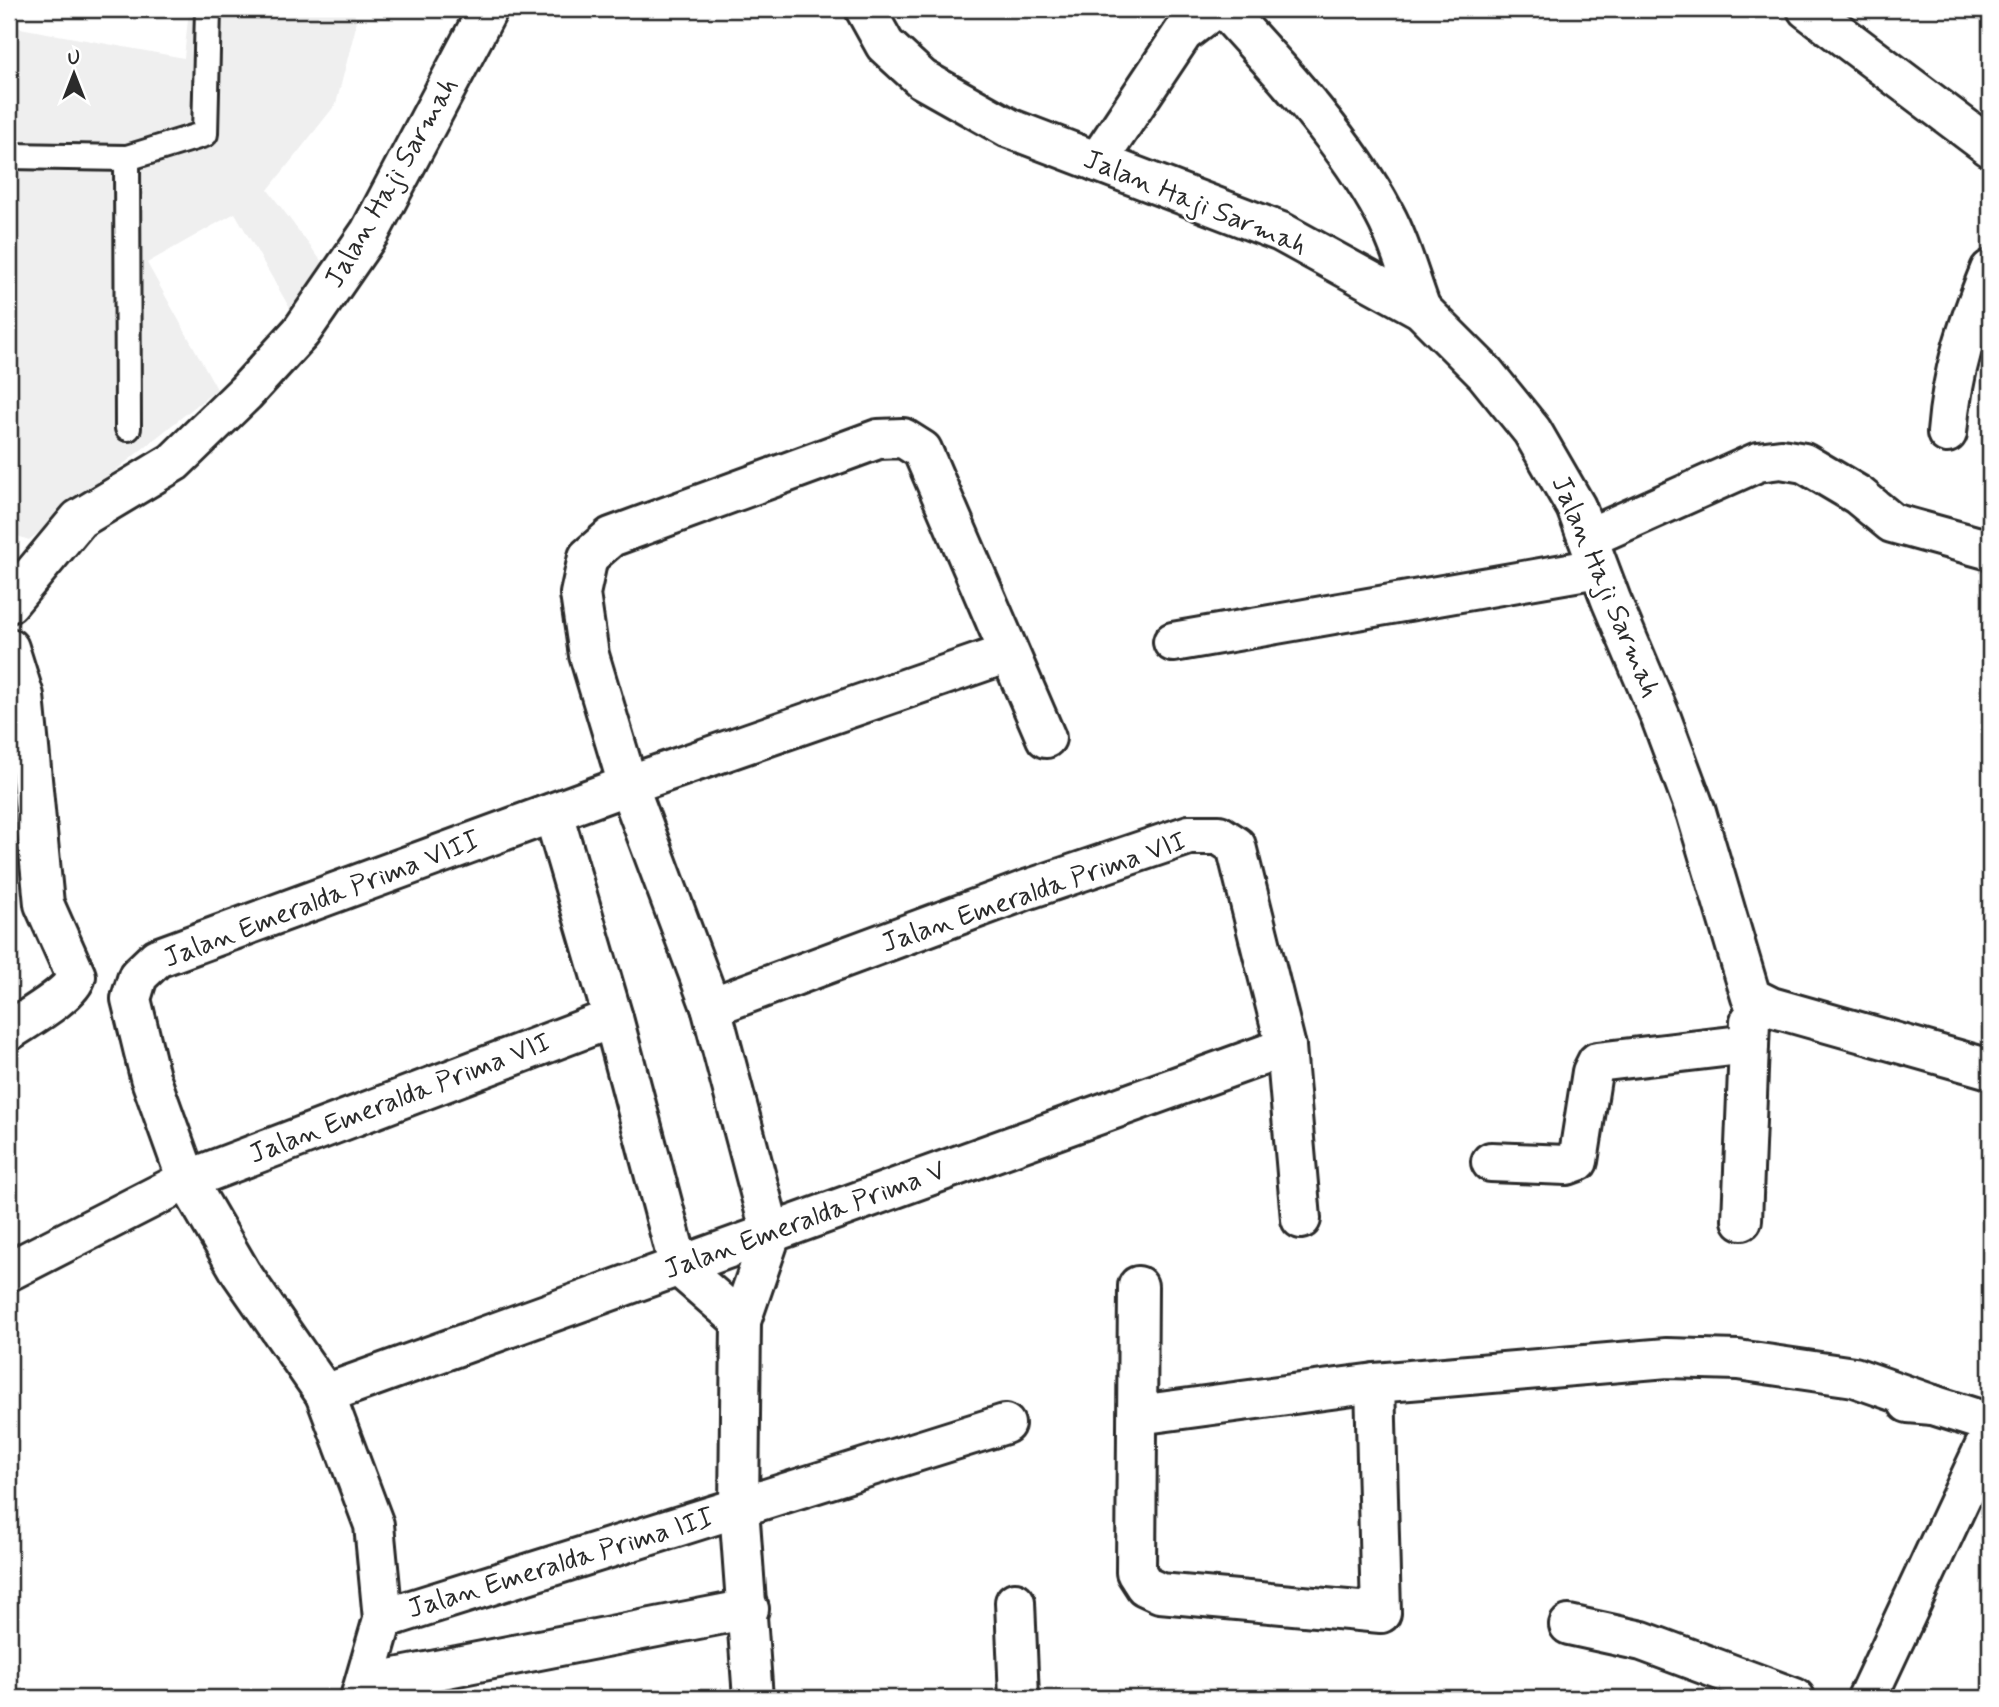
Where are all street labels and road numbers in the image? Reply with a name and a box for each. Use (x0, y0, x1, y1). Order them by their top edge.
street label: Jalan Haji Sarmah (317, 71, 467, 295)
street label: Jalan Haji Sarmah (1078, 141, 1312, 265)
street label: Jalan Haji Sarmah (1542, 470, 1668, 704)
street label: Jalan Emeralda Prima VIII (158, 822, 486, 978)
street label: Jalan Emeralda Prima VII (877, 823, 1191, 963)
street label: Jalan Emeralda Prima VII (244, 1024, 556, 1174)
street label: Jalan Emeralda Prima V (659, 1153, 951, 1289)
street label: Jalan Emeralda Prima III (403, 1500, 719, 1628)

